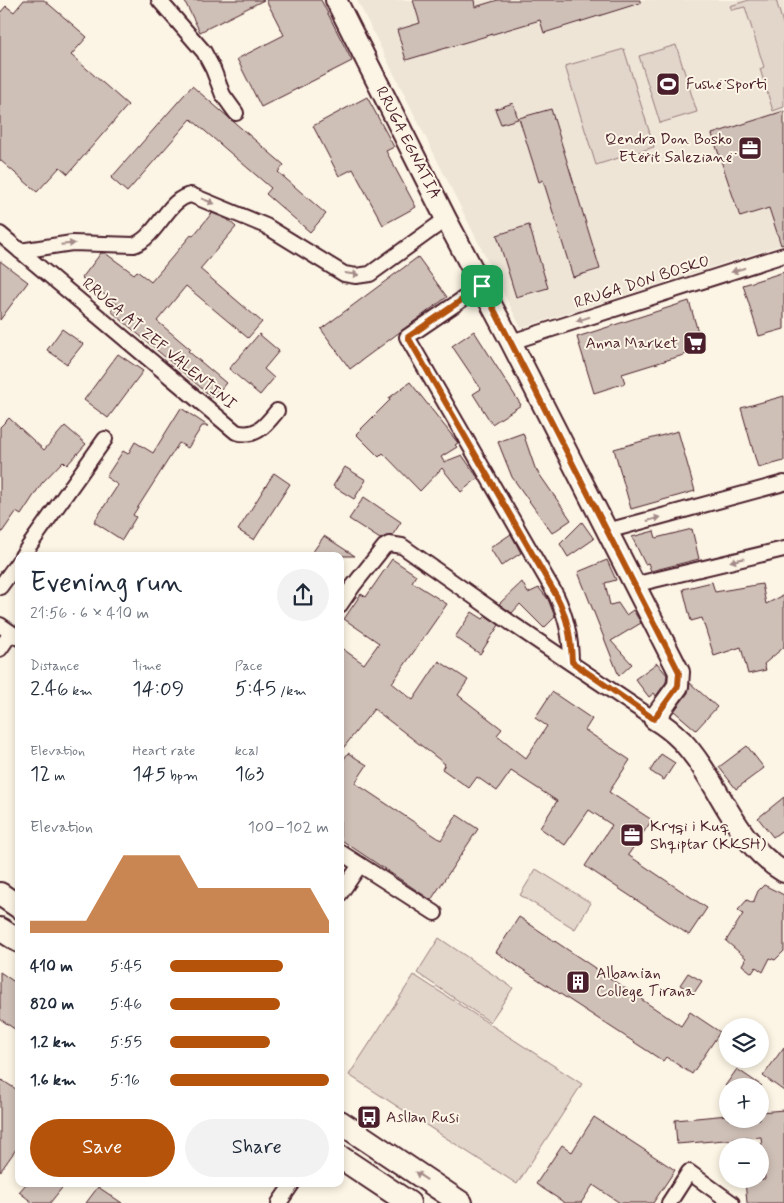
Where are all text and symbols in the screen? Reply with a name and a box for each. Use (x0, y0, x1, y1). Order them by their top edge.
sports icon: Fushë Sporti (655, 71, 681, 97)
place label: Fushë Sporti (686, 74, 767, 95)
street label: RRUGA EGNATIA (371, 83, 445, 203)
place label: Qendra Don Bosko Etërit Salezianë (605, 129, 737, 168)
office icon: Qendra Don Bosko Etërit Salezianë (737, 135, 763, 161)
one-way arrow (201, 197, 215, 205)
one-way arrow (60, 240, 76, 248)
street label: RRUGA DON BOSKO (572, 250, 712, 314)
pin (461, 265, 503, 307)
one-way arrow (730, 267, 745, 274)
one-way arrow (344, 270, 360, 278)
icon: arrive (468, 272, 496, 300)
street label: RRUGA AT ZEF VALENTINI (78, 273, 240, 415)
one-way arrow (575, 316, 590, 323)
supermarket icon: Anna Market (682, 330, 708, 356)
place label: Anna Market (586, 333, 678, 354)
one-way arrow (646, 514, 661, 522)
one-way arrow (729, 556, 744, 564)
text: Evening run (30, 565, 183, 602)
button: share (277, 569, 329, 621)
text: 21:56 · 6 × 410 m (30, 603, 149, 624)
text: Distance (30, 657, 79, 675)
text: Time (132, 657, 162, 675)
text: Pace (235, 657, 263, 675)
text: 2.46 (30, 675, 69, 703)
text: 14:09 (132, 675, 184, 703)
text: 5:45 (235, 675, 276, 703)
text: km (69, 682, 93, 700)
text: /km (276, 682, 307, 700)
text: Elevation (30, 742, 85, 760)
text: Heart rate (132, 742, 195, 760)
text: kcal (235, 742, 258, 760)
text: 12 (30, 760, 50, 788)
text: 145 (132, 760, 166, 788)
text: 163 (235, 760, 264, 788)
text: m (50, 767, 65, 785)
text: bpm (166, 767, 198, 785)
place label: Kryqi i Kuq Shqiptar (KKSH) (650, 816, 766, 855)
text: Elevation (30, 817, 93, 838)
text: 100–102 m (248, 817, 329, 838)
office icon: Kryqi i Kuq Shqiptar (KKSH) (619, 822, 645, 848)
text: 410 m (30, 956, 73, 977)
text: 5:45 (110, 956, 142, 977)
place label: Albanian College Tirana (596, 963, 695, 1002)
building icon: Albanian College Tirana (565, 969, 591, 995)
text: 820 m (30, 994, 74, 1015)
text: 5:46 (110, 994, 142, 1015)
map controls (719, 1018, 769, 1188)
button: layers (719, 1018, 769, 1068)
text: 1.2 km (30, 1032, 76, 1053)
text: 5:55 (110, 1032, 142, 1053)
text: 1.6 km (30, 1070, 76, 1091)
text: 5:16 (110, 1070, 140, 1091)
button: + (719, 1078, 769, 1128)
bus stop icon: Asllan Rusi (356, 1104, 382, 1130)
place label: Asllan Rusi (386, 1107, 459, 1128)
button: Save (30, 1119, 175, 1177)
button: Share (185, 1119, 329, 1177)
button: − (719, 1138, 769, 1188)
one-way arrow (414, 1171, 428, 1181)

